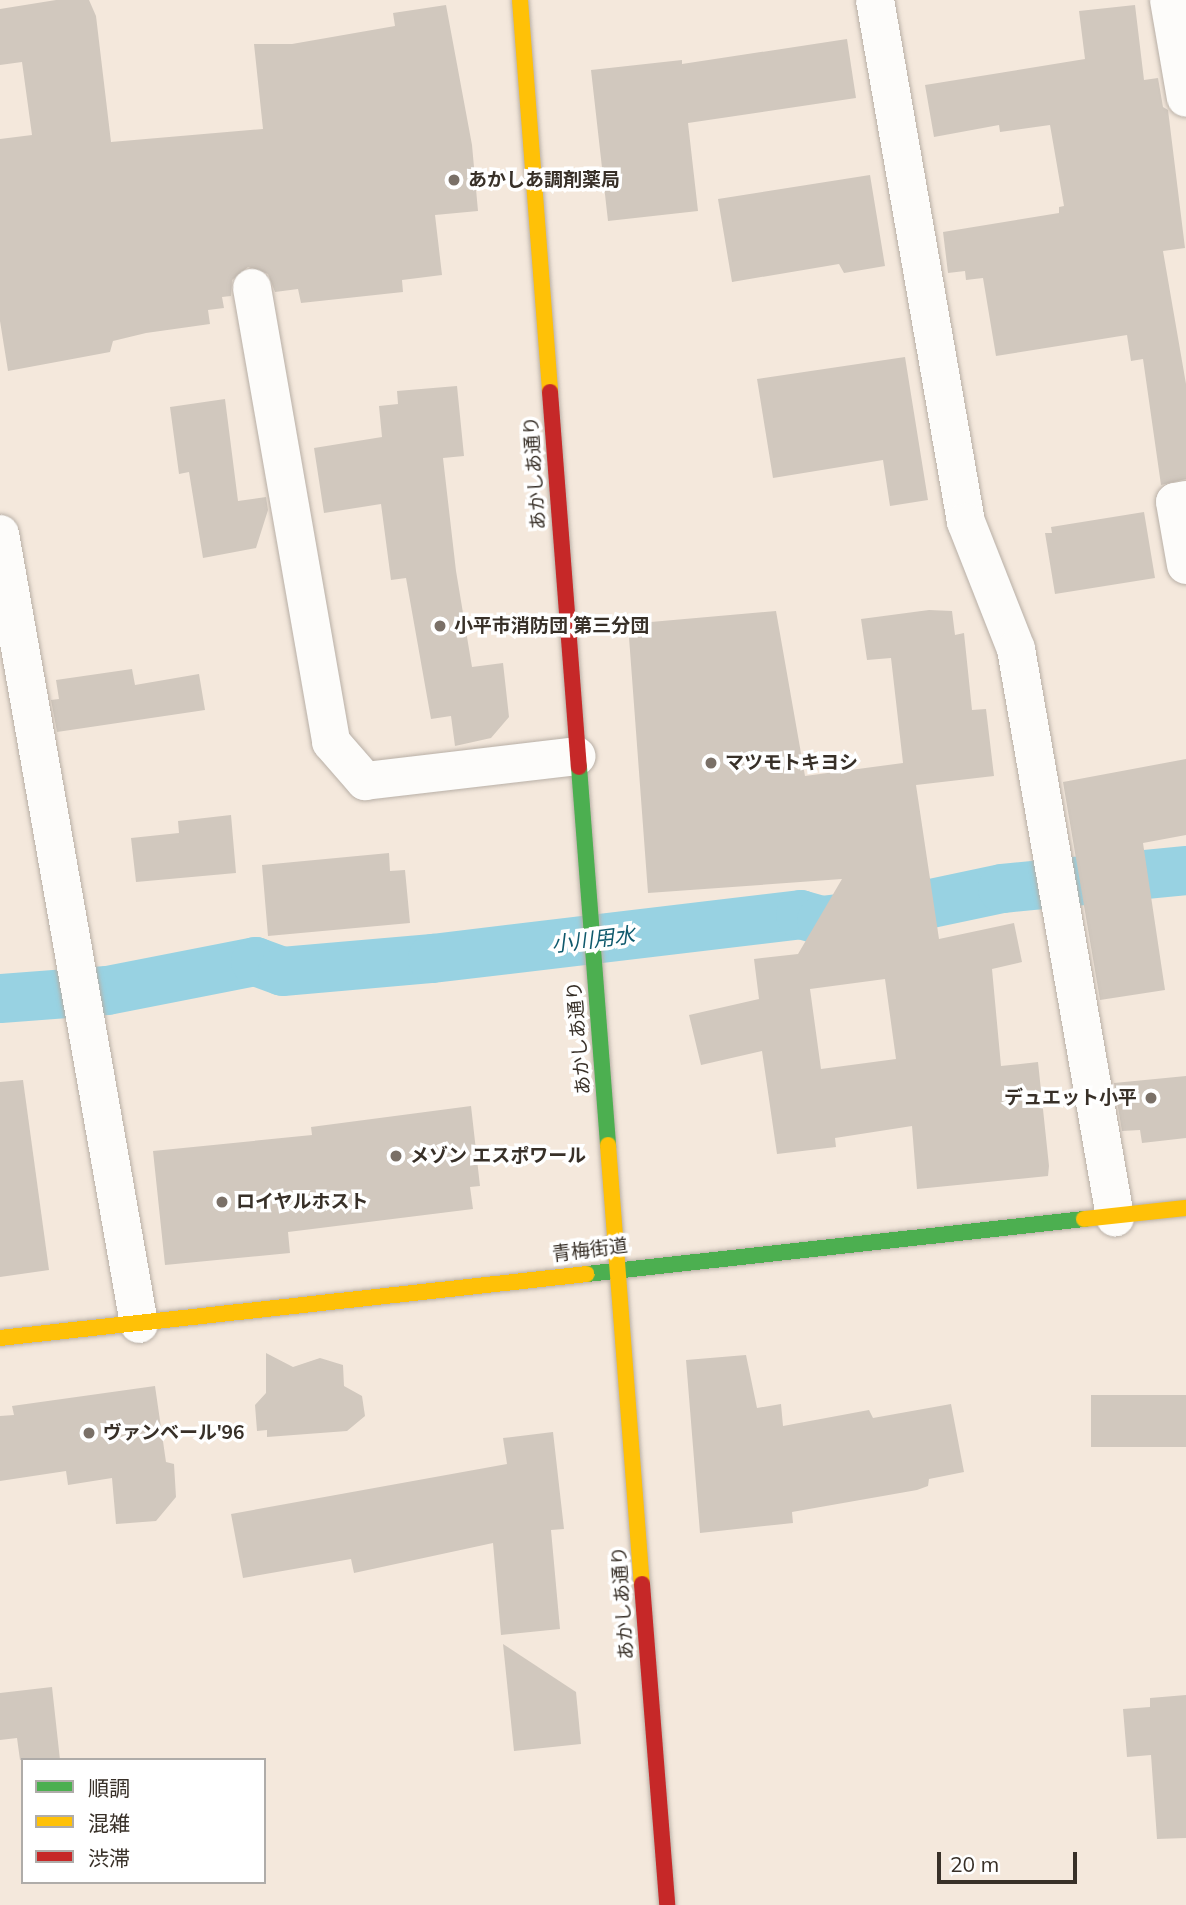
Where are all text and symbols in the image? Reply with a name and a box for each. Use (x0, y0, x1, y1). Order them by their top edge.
place label: あかしあ調剤薬局 (468, 169, 620, 191)
marker: あかしあ調剤薬局 (446, 172, 462, 188)
street label: あかしあ通り (520, 415, 550, 531)
place label: 小平市消防団 第三分団 (454, 615, 649, 637)
marker: 小平市消防団 第三分団 (432, 618, 448, 634)
place label: マツモトキヨシ (725, 752, 858, 774)
marker: マツモトキヨシ (703, 755, 719, 771)
water label: 小川用水 (550, 921, 636, 957)
street label: あかしあ通り (563, 980, 595, 1096)
place label: デュエット小平 (1004, 1087, 1137, 1109)
marker: デュエット小平 (1143, 1090, 1159, 1106)
place label: メゾン エスポワール (410, 1145, 586, 1167)
marker: メゾン エスポワール (388, 1148, 404, 1164)
place label: ロイヤルホスト (236, 1191, 369, 1213)
marker: ロイヤルホスト (214, 1194, 230, 1210)
street label: 青梅街道 (551, 1234, 629, 1266)
place label: ヴァンベール'96 (103, 1422, 244, 1444)
marker: ヴァンベール'96 (81, 1425, 97, 1441)
street label: あかしあ通り (608, 1545, 638, 1661)
legend (21, 1758, 266, 1884)
text: 順調 (88, 1775, 130, 1801)
text: 混雑 (88, 1810, 130, 1836)
scale bar (941, 1839, 1081, 1883)
text: 渋滞 (88, 1845, 130, 1871)
text: 20 m (950, 1851, 999, 1877)

